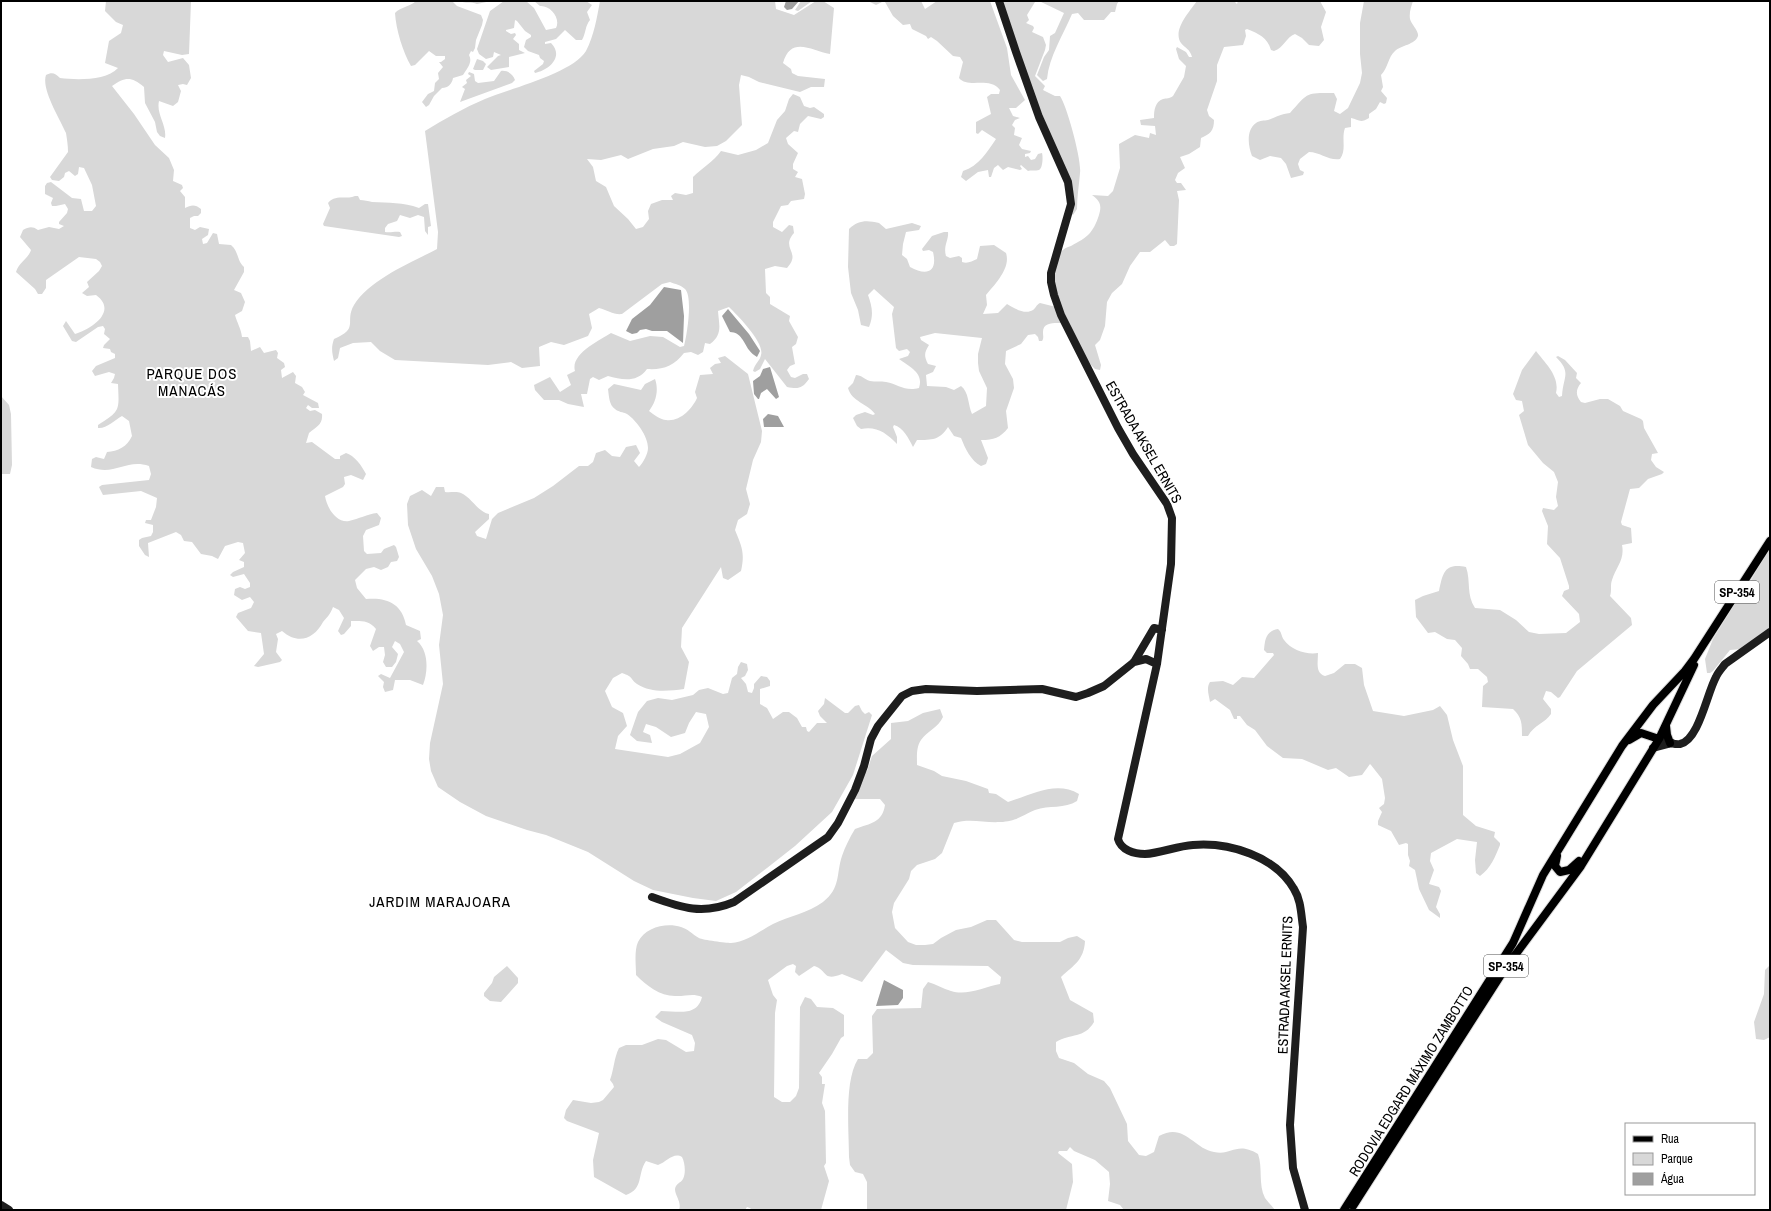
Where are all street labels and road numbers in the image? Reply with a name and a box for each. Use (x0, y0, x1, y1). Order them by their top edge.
street label: ESTRADA AKSEL ERNITS (1102, 378, 1186, 507)
road number: SP-354 (1715, 581, 1759, 603)
street label: ESTRADA AKSEL ERNITS (1274, 915, 1296, 1054)
road number: SP-354 (1484, 955, 1528, 977)
street label: RODOVIA EDGARD MÁXIMO ZAMBOTTO (1345, 982, 1477, 1180)

